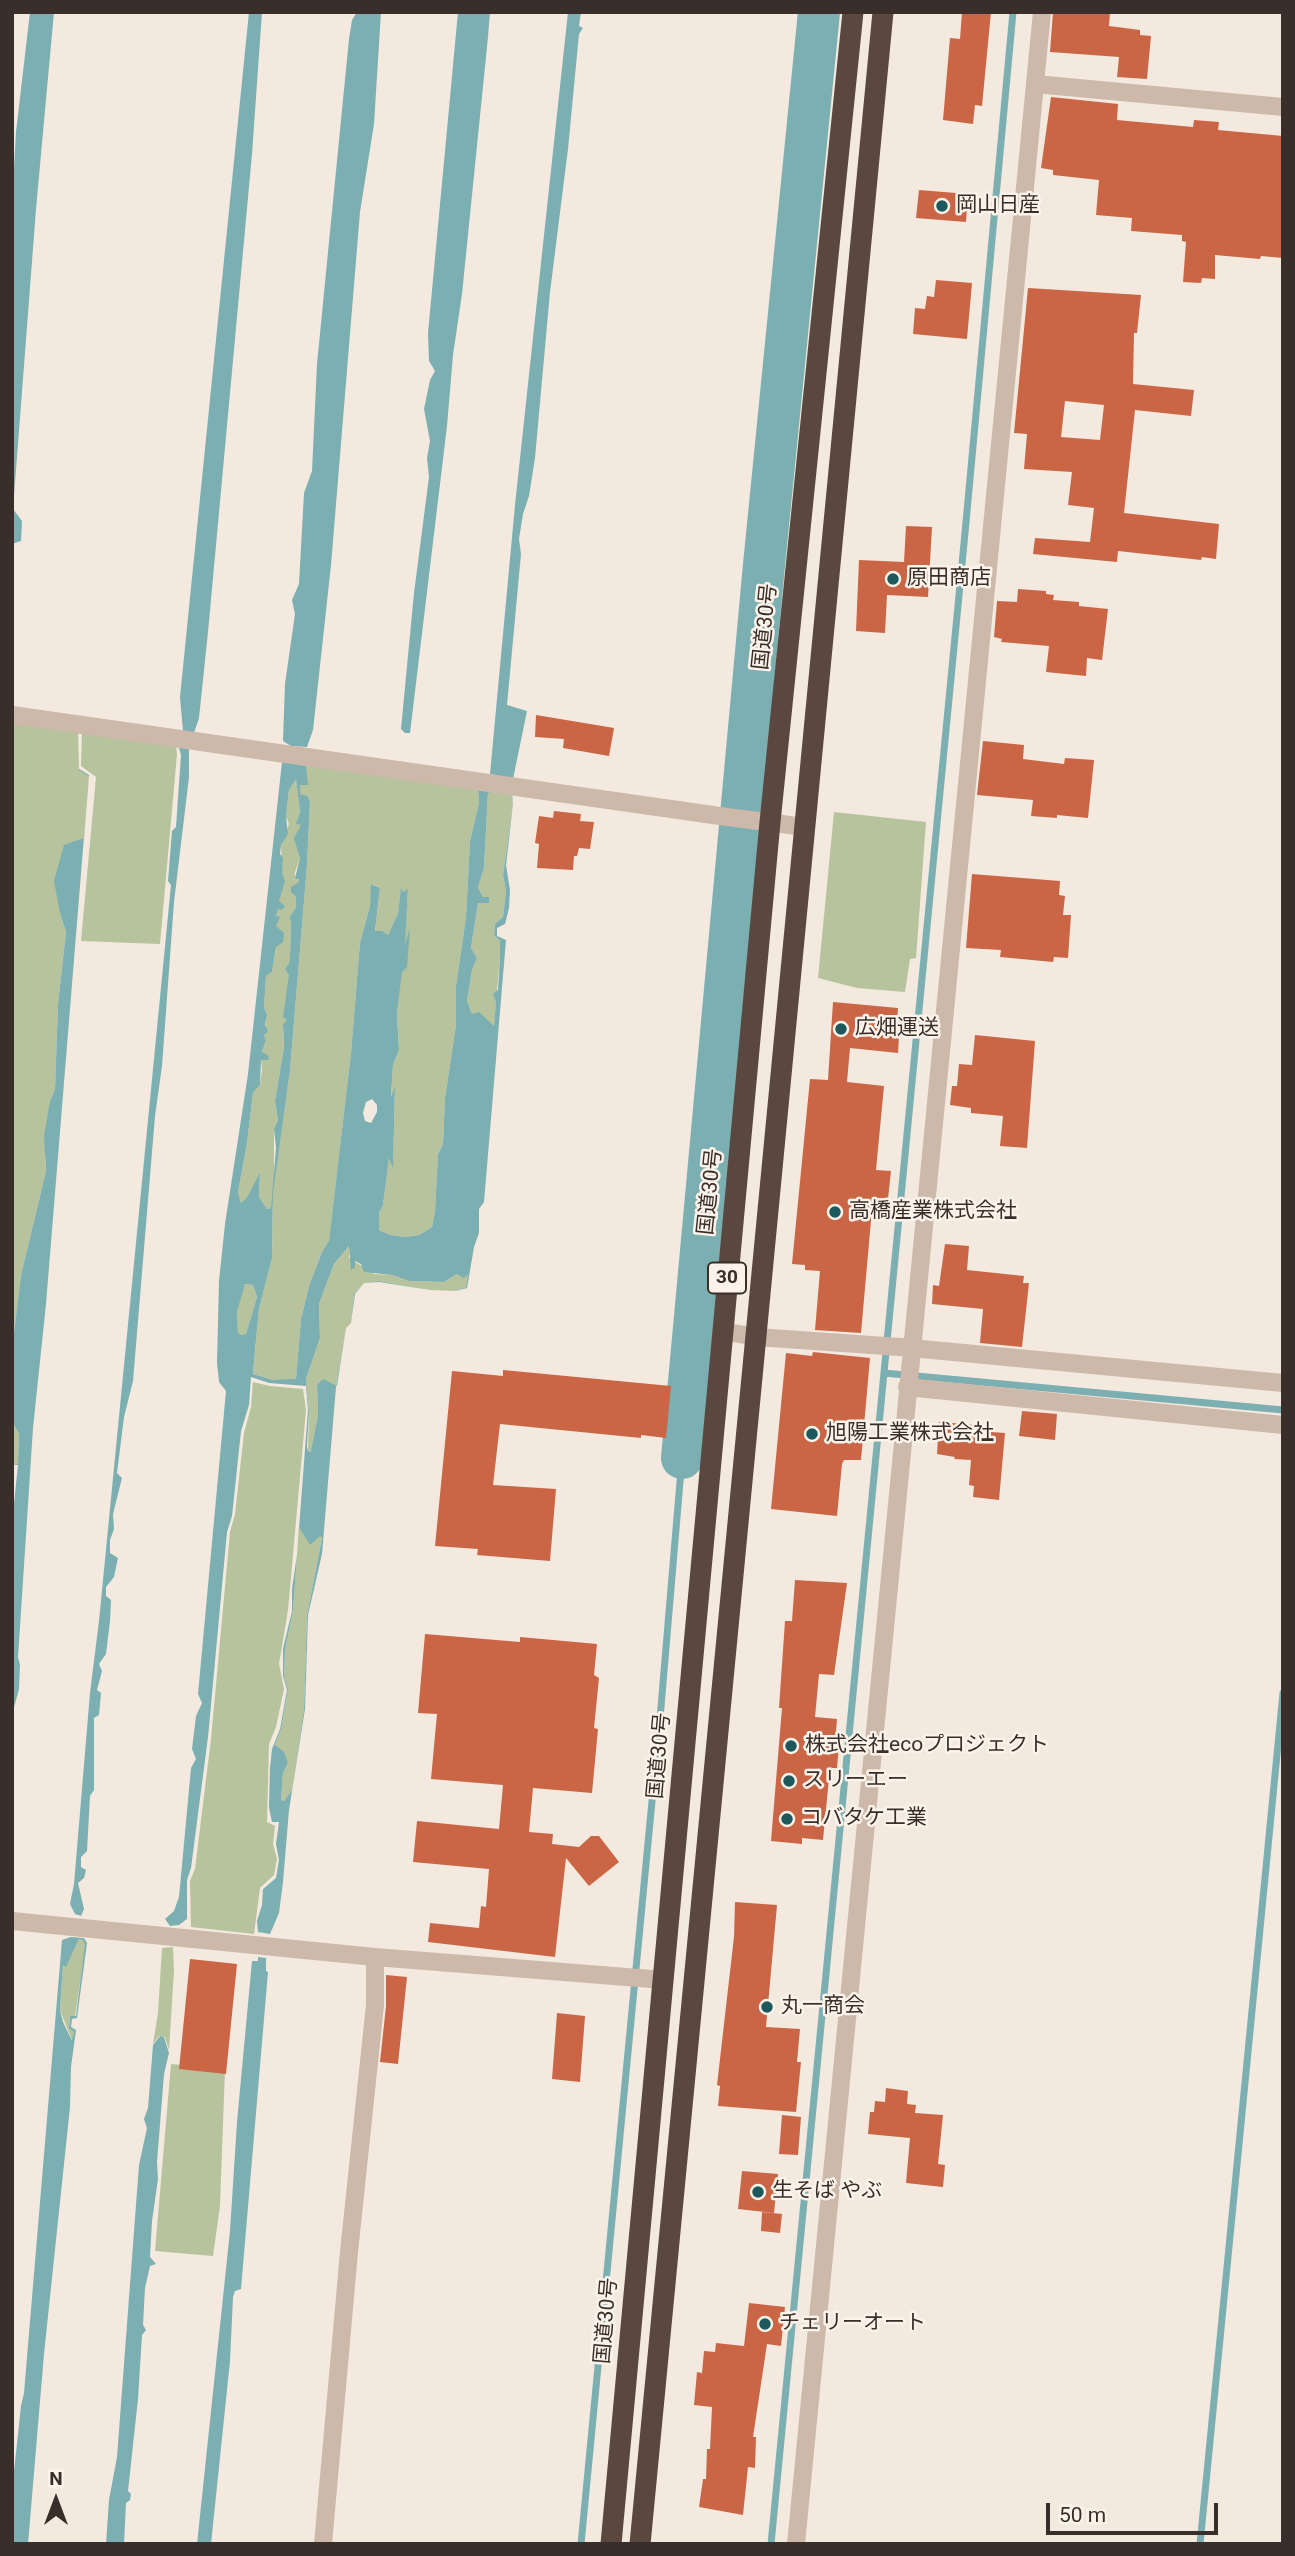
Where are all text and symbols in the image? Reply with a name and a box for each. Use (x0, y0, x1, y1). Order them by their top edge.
place label: 岡山日産 (956, 193, 1040, 219)
marker: 岡山日産 (934, 198, 950, 214)
place label: 原田商店 (907, 566, 991, 592)
marker: 原田商店 (885, 571, 901, 587)
street label: 国道30号 (749, 583, 783, 671)
place label: 広畑運送 (855, 1016, 939, 1042)
marker: 広畑運送 (833, 1021, 849, 1037)
street label: 国道30号 (694, 1148, 728, 1236)
place label: 高橋産業株式会社 (849, 1199, 1017, 1225)
marker: 高橋産業株式会社 (827, 1204, 843, 1220)
road number: 30 (708, 1262, 746, 1294)
place label: 旭陽工業株式会社 (826, 1421, 994, 1447)
marker: 旭陽工業株式会社 (804, 1426, 820, 1442)
street label: 国道30号 (644, 1712, 676, 1800)
place label: 株式会社ecoプロジェクト (805, 1733, 1049, 1759)
marker: 株式会社ecoプロジェクト (783, 1738, 799, 1754)
place label: スリーエー (803, 1768, 908, 1794)
marker: スリーエー (781, 1773, 797, 1789)
place label: コバタケ工業 (801, 1806, 927, 1832)
marker: コバタケ工業 (779, 1811, 795, 1827)
place label: 丸一商会 (781, 1994, 865, 2020)
marker: 丸一商会 (759, 1999, 775, 2015)
place label: 生そば やぶ (772, 2179, 882, 2205)
marker: 生そば やぶ (750, 2184, 766, 2200)
street label: 国道30号 (591, 2277, 623, 2365)
place label: チェリーオート (779, 2311, 926, 2337)
marker: チェリーオート (757, 2316, 773, 2332)
north arrow (21, 2465, 91, 2535)
text: N (49, 2467, 63, 2490)
scale bar (1050, 2490, 1222, 2534)
text: 50 m (1059, 2503, 1106, 2527)

